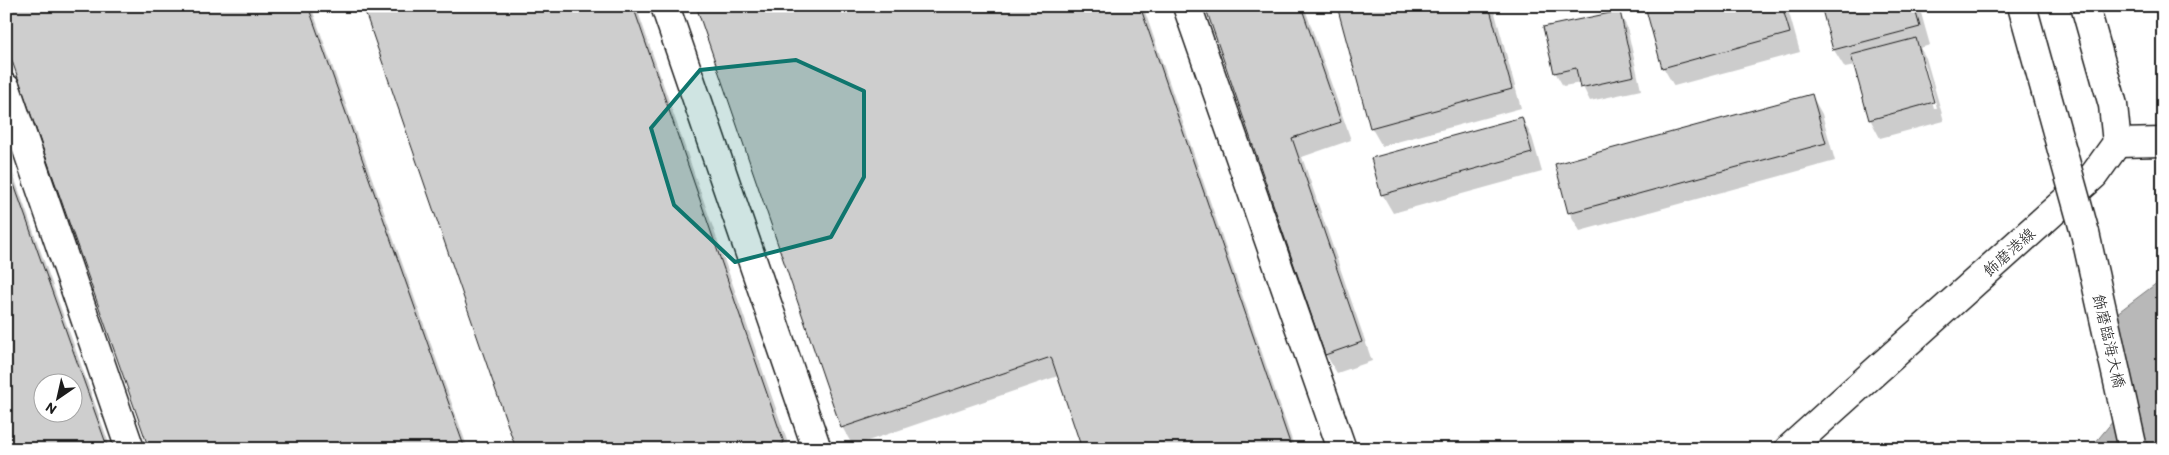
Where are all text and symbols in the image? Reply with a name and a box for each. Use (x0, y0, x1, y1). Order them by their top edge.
street label: 飾磨港線 (1979, 224, 2039, 280)
street label: 飾磨臨海大橋 (2089, 292, 2129, 390)
north arrow (32, 372, 82, 422)
text: N (42, 399, 60, 418)

